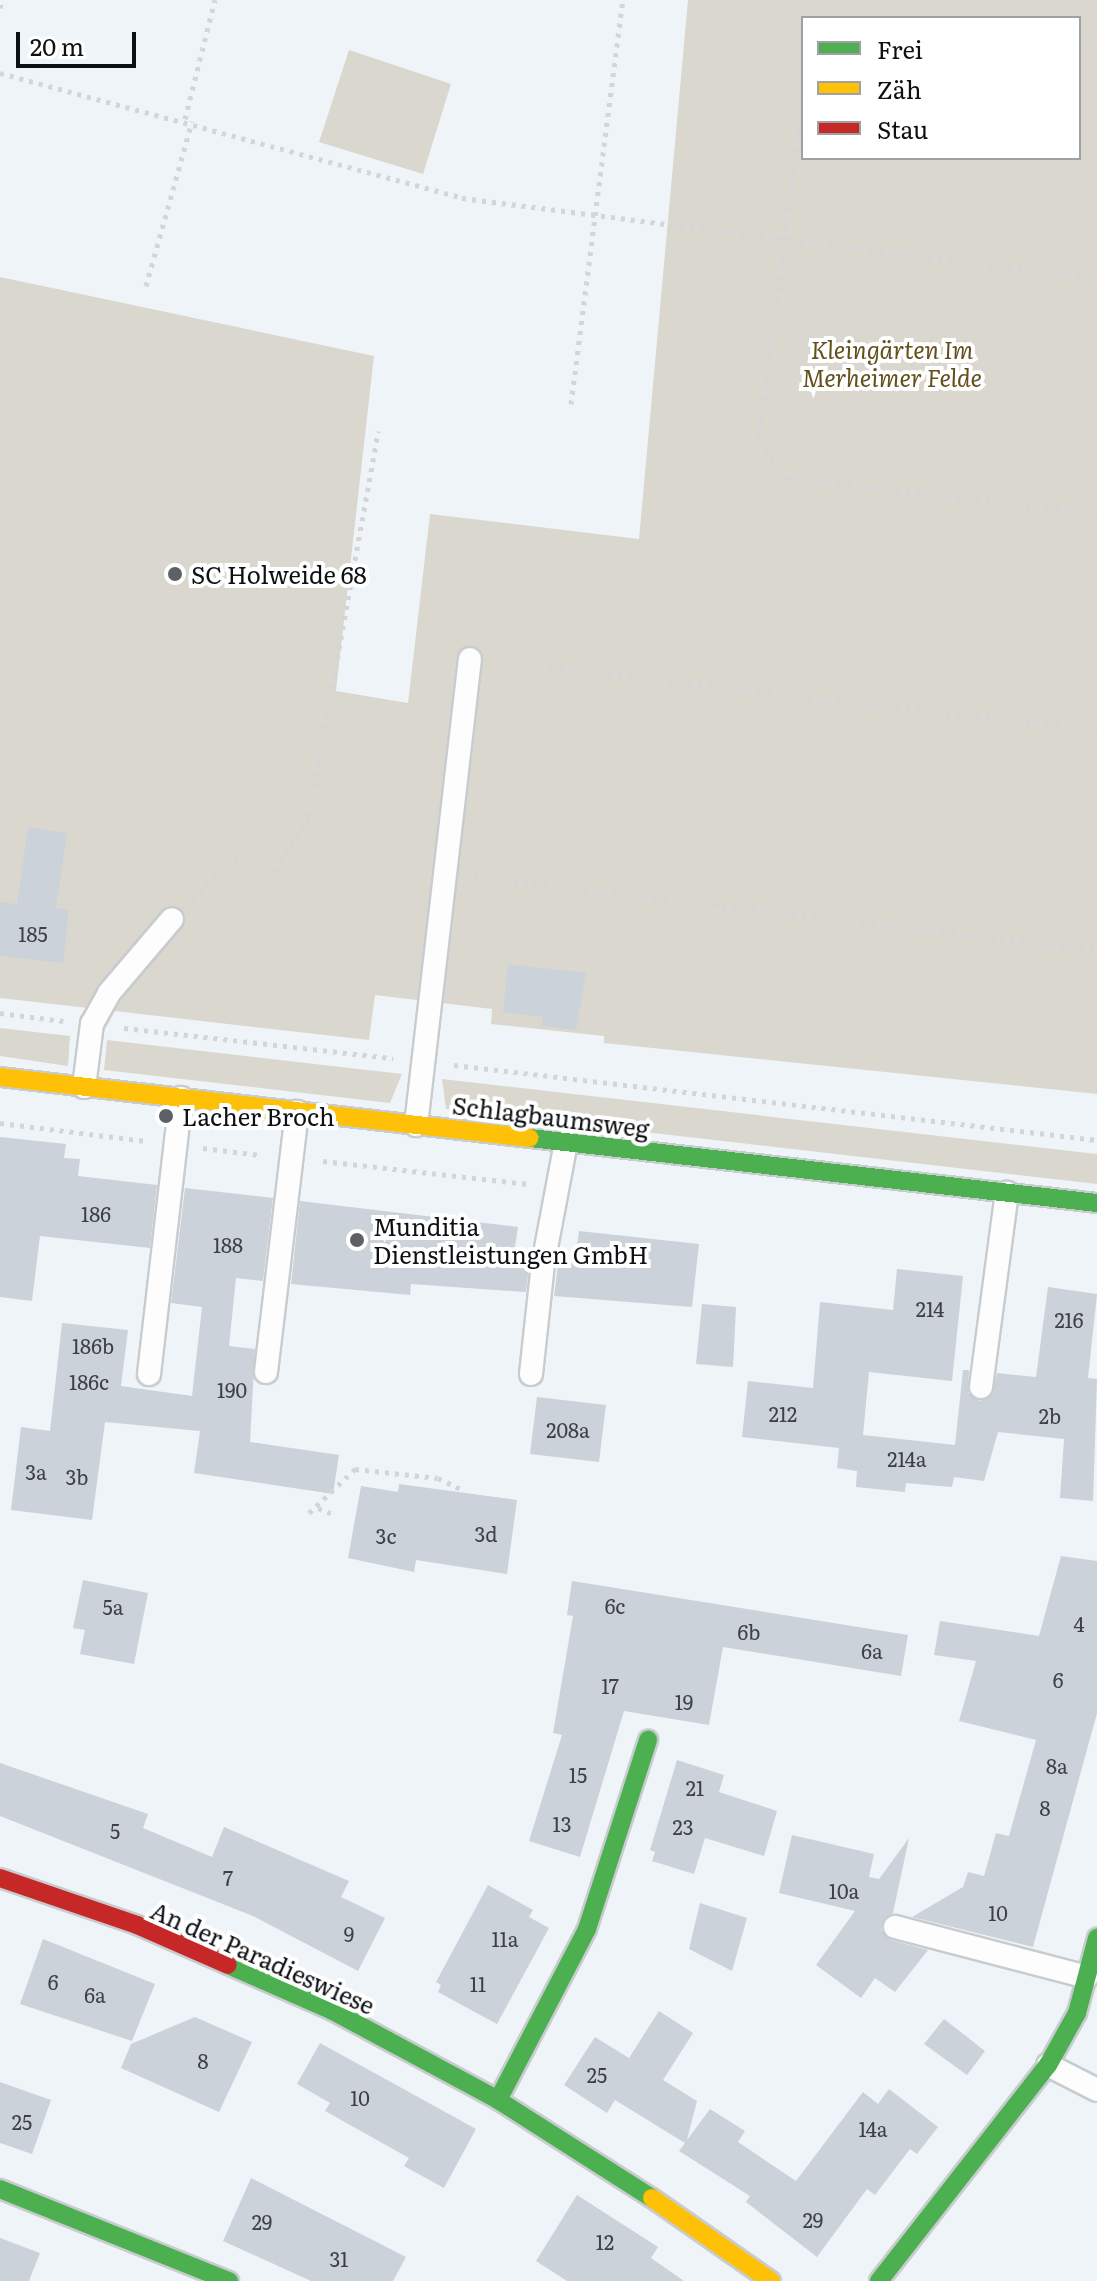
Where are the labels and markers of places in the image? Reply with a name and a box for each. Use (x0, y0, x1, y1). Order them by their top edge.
place label: SC Holweide 68 (191, 560, 367, 588)
marker: SC Holweide 68 (166, 565, 184, 583)
place label: Lacher Broch (182, 1102, 335, 1130)
marker: Lacher Broch (157, 1107, 175, 1125)
place label: Munditia Dienstleistungen GmbH (373, 1212, 648, 1268)
marker: Munditia Dienstleistungen GmbH (348, 1231, 366, 1249)

